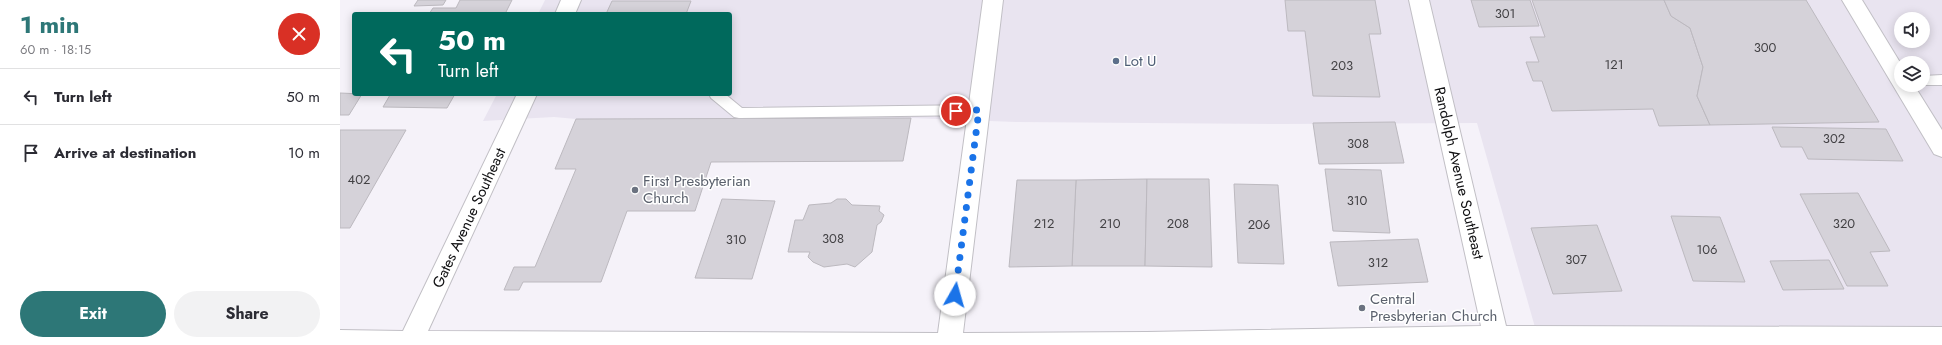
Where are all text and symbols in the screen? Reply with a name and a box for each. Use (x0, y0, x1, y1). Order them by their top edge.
house number: 301 (1495, 4, 1515, 23)
text: 1 min (20, 7, 80, 42)
map controls (1894, 12, 1930, 92)
button: sound (1894, 12, 1930, 48)
button: close (278, 13, 320, 55)
text: 50 m (438, 20, 506, 61)
icon: left (372, 28, 424, 80)
house number: 300 (1754, 38, 1777, 57)
text: 60 m · 18:15 (20, 40, 91, 59)
place label: Lot U (1124, 50, 1156, 72)
house number: 121 (1604, 55, 1624, 74)
marker: Lot U (1111, 56, 1121, 66)
house number: 203 (1331, 56, 1353, 75)
button: layers (1894, 56, 1930, 92)
text: Turn left (438, 58, 498, 84)
street label: Randolph Avenue Southeast (1428, 85, 1490, 262)
icon: left (20, 86, 42, 108)
text: Turn left (54, 86, 112, 108)
text: 50 m (286, 86, 320, 108)
pin (939, 94, 973, 128)
icon: arrive (945, 100, 967, 122)
house number: 302 (1823, 129, 1845, 148)
house number: 308 (1347, 134, 1369, 153)
icon: arrive (20, 142, 42, 164)
text: Arrive at destination (54, 142, 196, 164)
text: 10 m (288, 142, 320, 164)
street label: Gates Avenue Southeast (427, 144, 511, 292)
house number: 402 (348, 170, 370, 189)
place label: First Presbyterian Church (643, 170, 751, 209)
marker: First Presbyterian Church (630, 185, 640, 195)
house number: 310 (1347, 191, 1368, 210)
house number: 212 (1034, 214, 1054, 233)
house number: 210 (1099, 214, 1121, 233)
house number: 208 (1167, 214, 1189, 233)
house number: 320 (1833, 214, 1855, 233)
house number: 206 (1248, 215, 1270, 234)
house number: 308 (822, 229, 844, 248)
house number: 310 (726, 230, 747, 249)
house number: 106 (1696, 240, 1718, 259)
house number: 307 (1565, 250, 1587, 269)
house number: 312 (1368, 253, 1388, 272)
position arrow (934, 274, 976, 316)
place label: Central Presbyterian Church (1370, 288, 1498, 327)
button: Exit (20, 291, 166, 337)
button: Share (174, 291, 320, 337)
marker: Central Presbyterian Church (1357, 303, 1367, 313)

